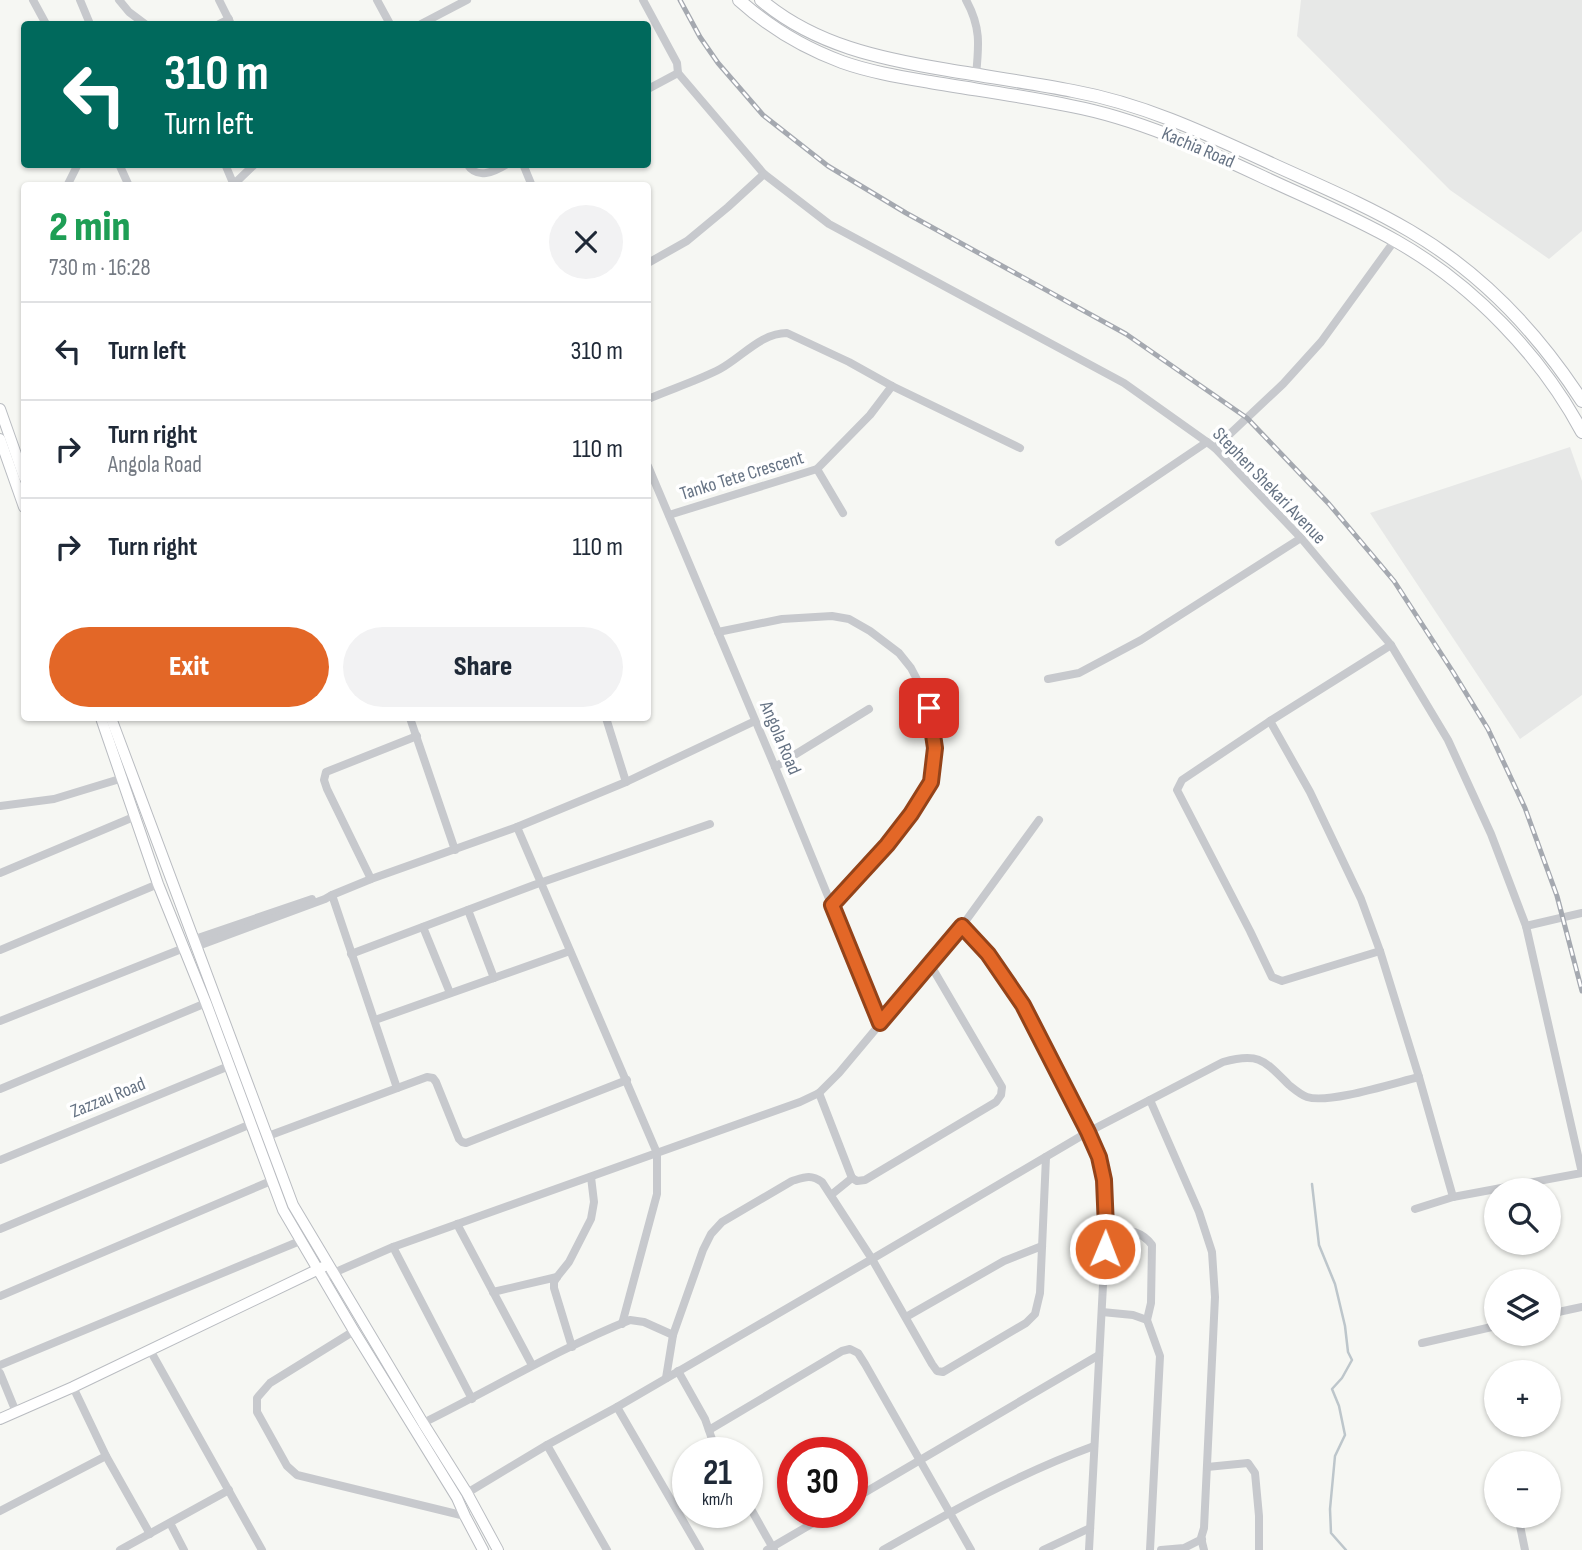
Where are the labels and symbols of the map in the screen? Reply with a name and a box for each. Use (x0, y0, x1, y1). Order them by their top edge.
street label: Kachia Road (1158, 122, 1238, 174)
street label: Stephen Shekari Avenue (1208, 423, 1330, 549)
street label: Tanko Tete Crescent (677, 446, 807, 506)
pin (899, 678, 959, 738)
street label: Angola Road (754, 697, 806, 778)
street label: Zazzau Road (67, 1073, 149, 1123)
position arrow (1068, 1212, 1142, 1286)
speed limit sign: 30 (777, 1437, 868, 1528)

